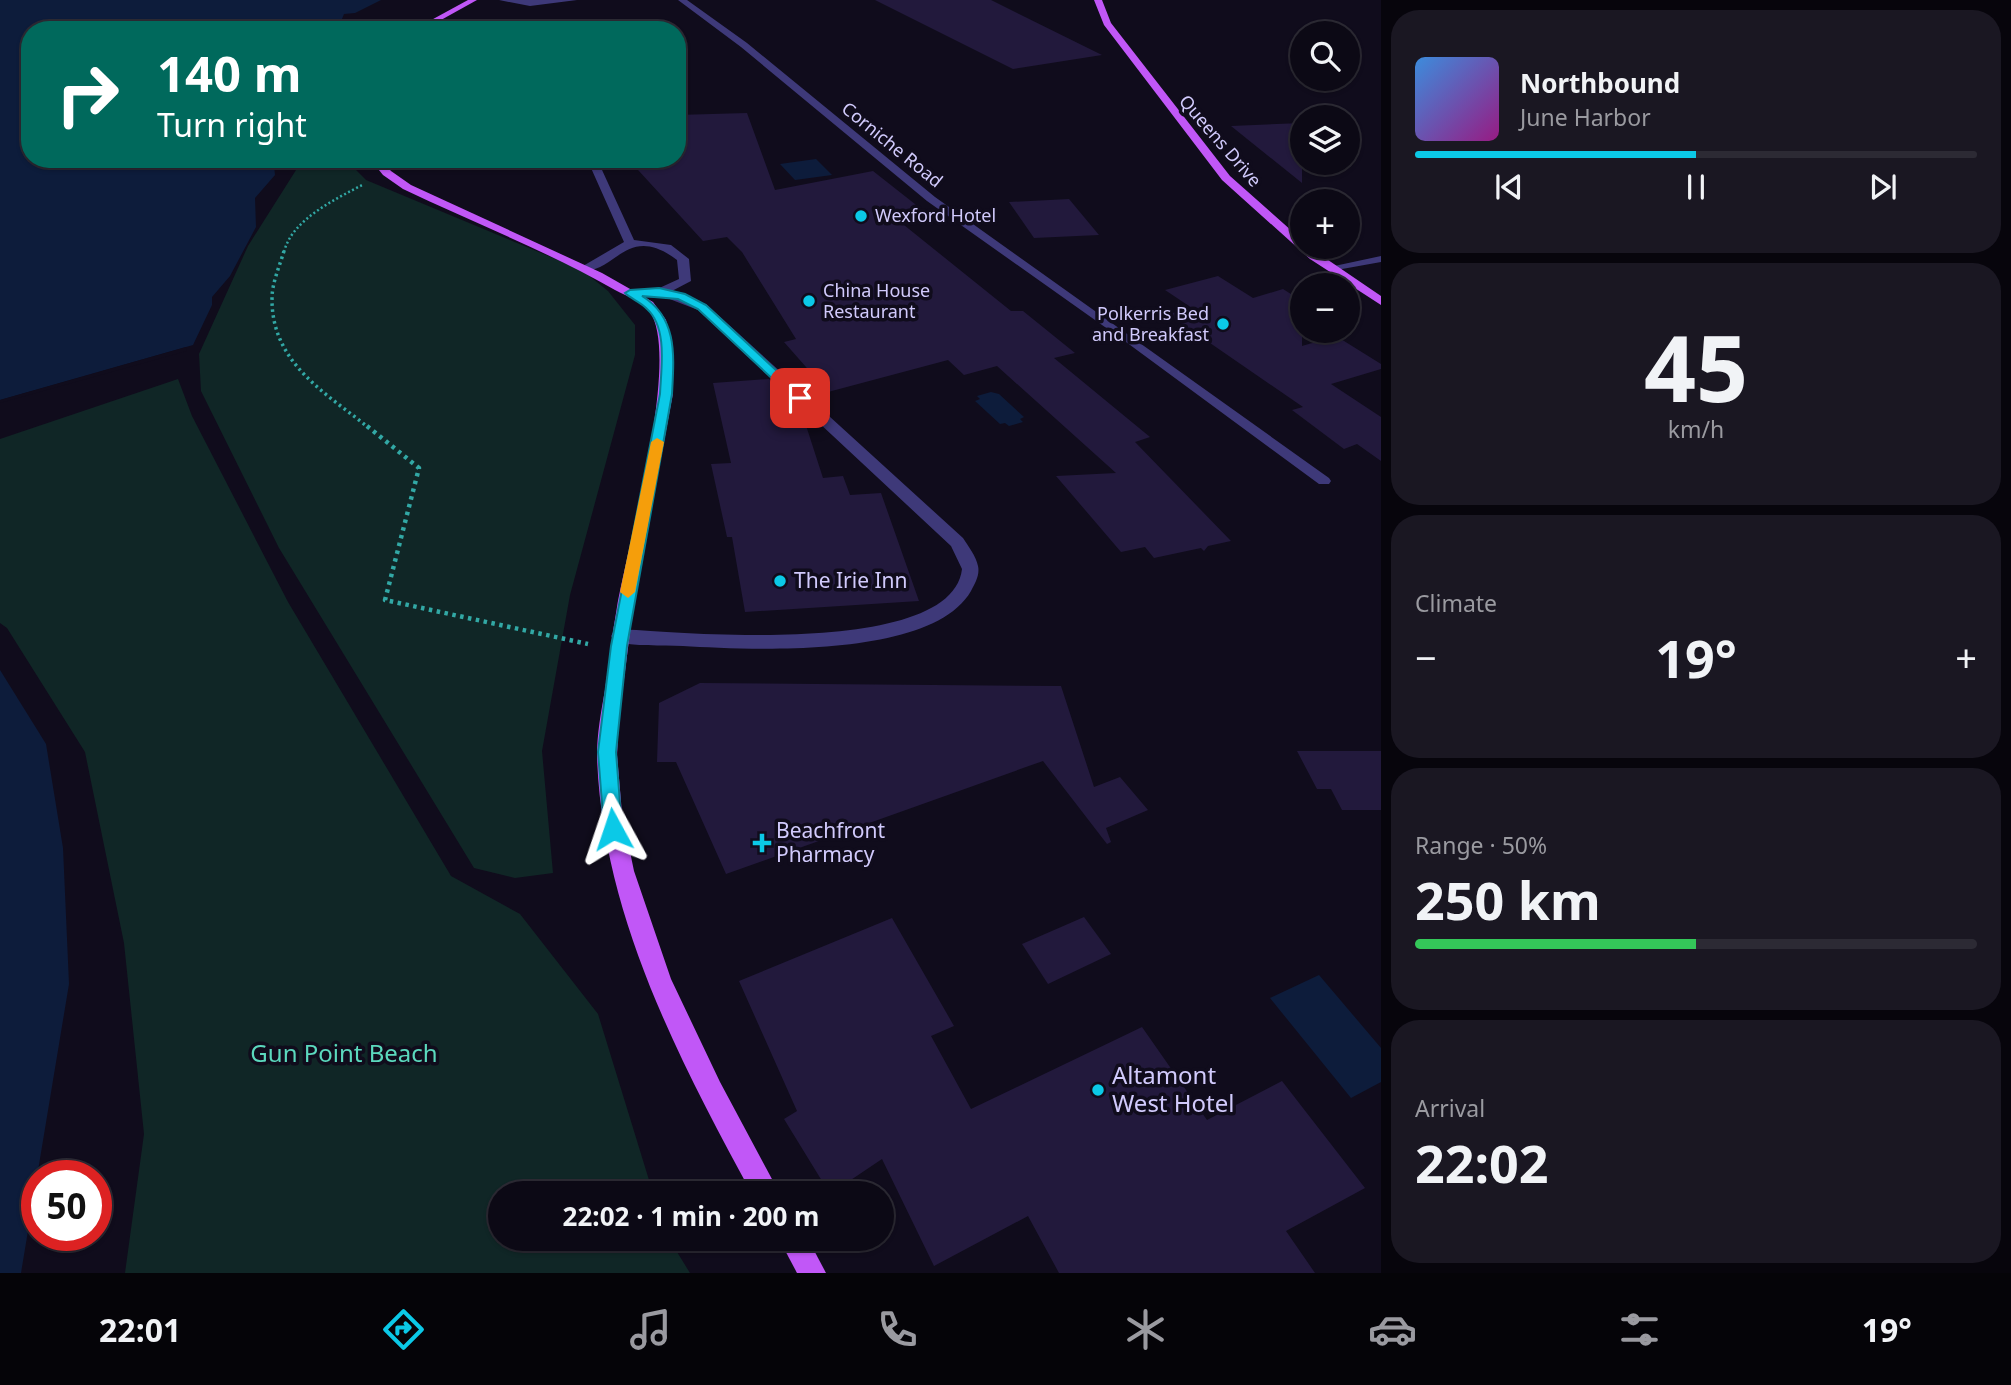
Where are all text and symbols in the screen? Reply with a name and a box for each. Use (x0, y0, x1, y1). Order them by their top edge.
map controls (1290, 21, 1360, 343)
button: search (1290, 21, 1360, 91)
text: 140 m (157, 40, 302, 106)
icon: right (42, 49, 133, 140)
text: Northbound (1520, 65, 1680, 101)
street label: Queens Drive (1174, 89, 1267, 191)
street label: Corniche Road (837, 96, 948, 192)
text: June Harbor (1520, 101, 1651, 133)
text: Turn right (157, 103, 307, 146)
button: layers (1290, 105, 1360, 175)
icon: previous (1490, 168, 1528, 206)
icon: pause (1677, 168, 1715, 206)
icon: next (1864, 168, 1902, 206)
button: + (1290, 189, 1360, 259)
place label: Wexford Hotel (875, 203, 996, 227)
marker: Wexford Hotel (853, 208, 869, 224)
button: − (1290, 273, 1360, 343)
place label: China House Restaurant (823, 278, 930, 323)
marker: China House Restaurant (801, 293, 817, 309)
place label: Polkerris Bed and Breakfast (1092, 301, 1209, 346)
text: 45 (1644, 305, 1748, 429)
marker: Polkerris Bed and Breakfast (1215, 316, 1231, 332)
pin (770, 368, 830, 428)
icon: arrive (781, 379, 819, 417)
text: km/h (1668, 413, 1724, 445)
place label: The Irie Inn (794, 566, 908, 594)
marker: The Irie Inn (772, 573, 788, 589)
text: Climate (1415, 587, 1497, 619)
text: 19° (1655, 622, 1737, 693)
text: − (1415, 631, 1437, 683)
text: + (1955, 631, 1977, 683)
position arrow (576, 792, 650, 866)
place label: Beachfront Pharmacy (776, 816, 885, 868)
text: Range · 50% (1415, 829, 1547, 861)
marker: Beachfront Pharmacy (754, 835, 770, 851)
text: 250 km (1415, 864, 1601, 935)
park label: Gun Point Beach (250, 1036, 438, 1069)
place label: Altamont West Hotel (1112, 1058, 1234, 1119)
marker: Altamont West Hotel (1090, 1082, 1106, 1098)
text: Arrival (1415, 1092, 1485, 1124)
text: 22:02 (1415, 1127, 1549, 1198)
speed limit sign: 50 (21, 1160, 112, 1251)
text: 22:02 · 1 min · 200 m (563, 1198, 819, 1234)
icon: directions (379, 1305, 428, 1354)
icon: music (626, 1305, 675, 1354)
icon: phone (873, 1305, 922, 1354)
icon: climate (1121, 1305, 1170, 1354)
icon: car (1368, 1305, 1417, 1354)
icon: filters (1615, 1305, 1664, 1354)
text: 22:01 (99, 1308, 181, 1351)
text: 19° (1862, 1308, 1912, 1351)

